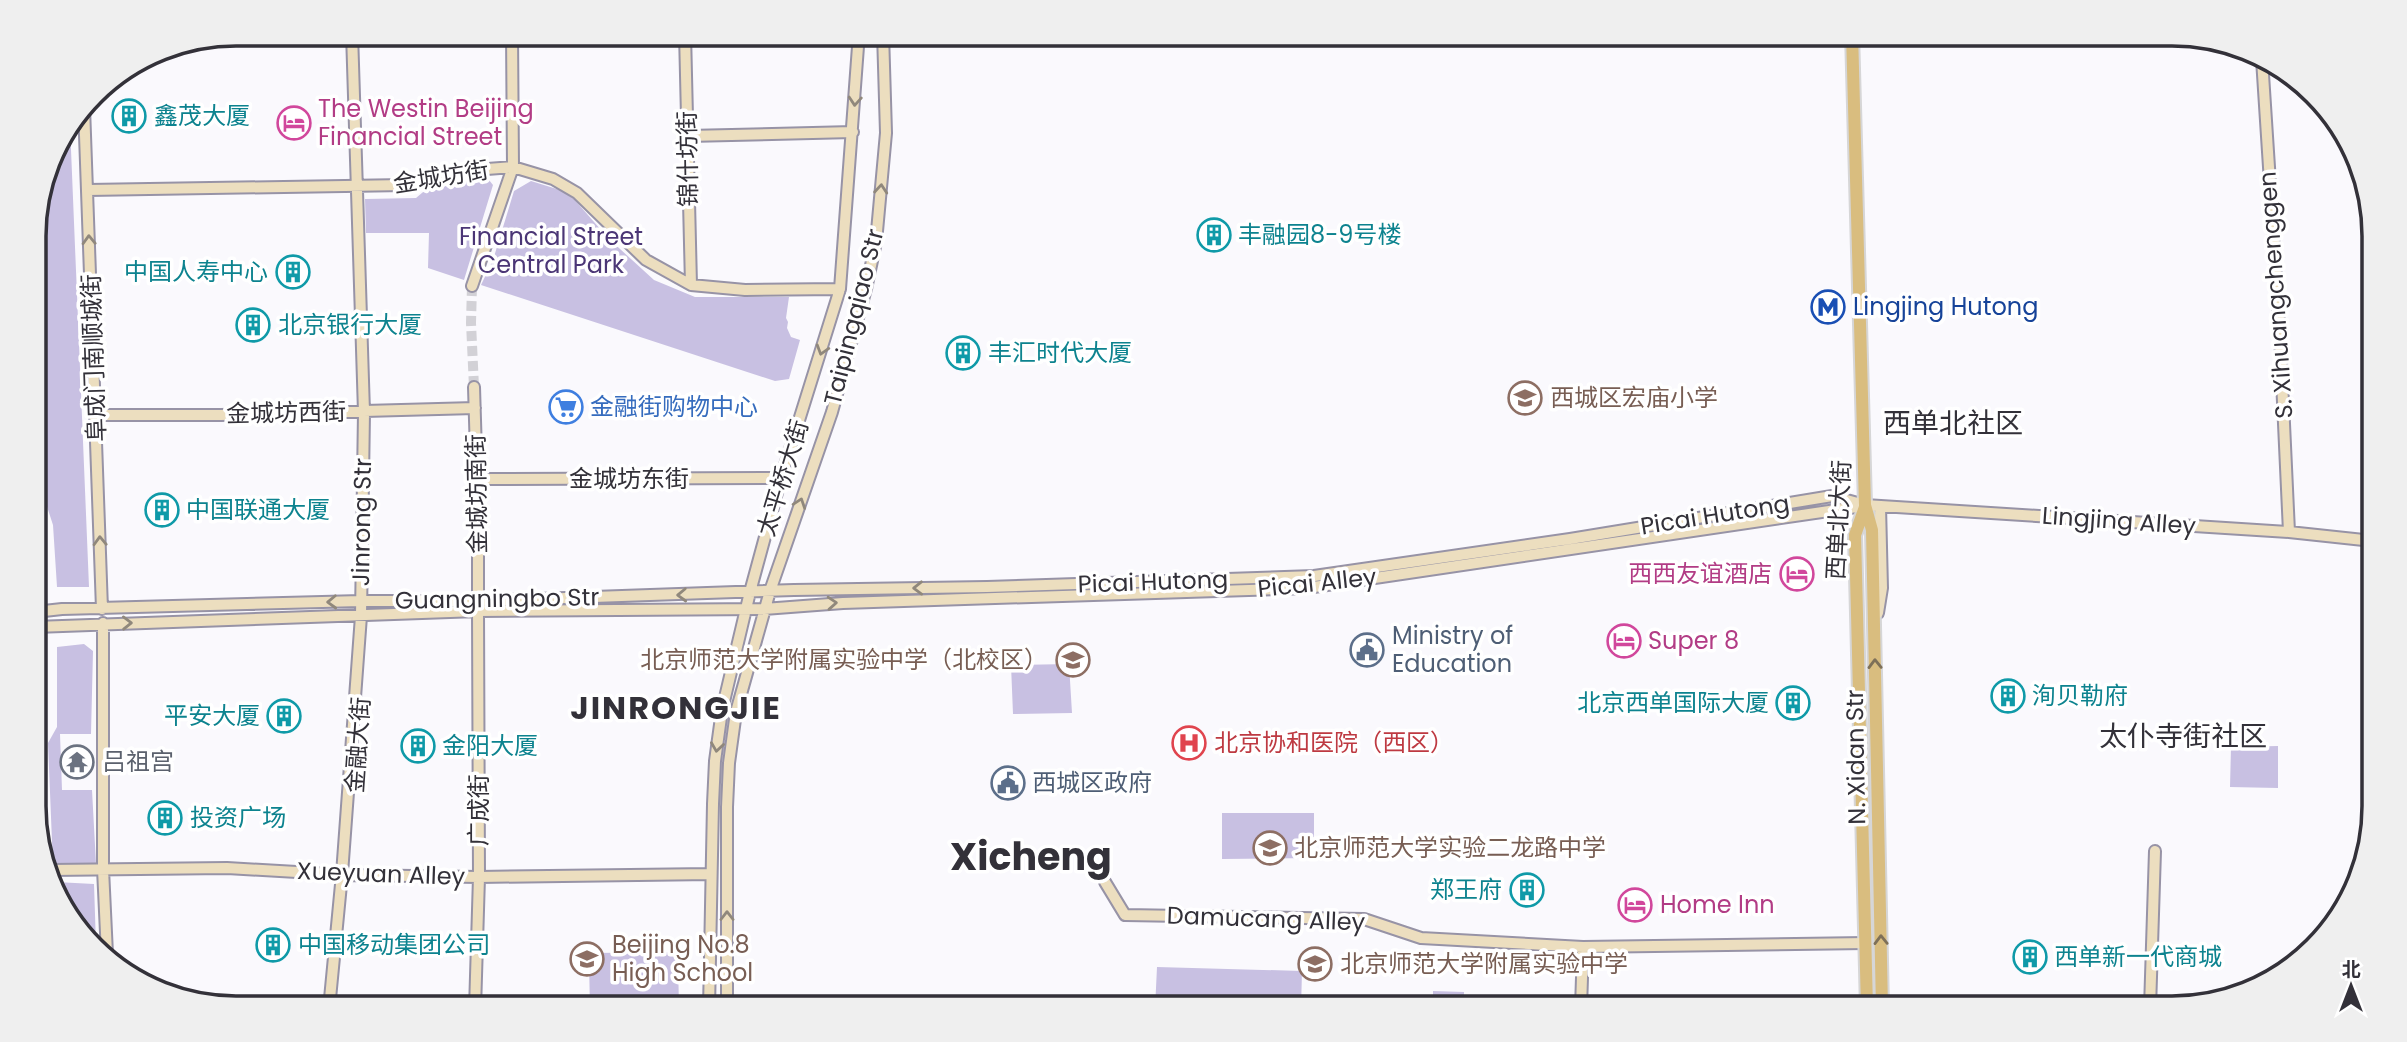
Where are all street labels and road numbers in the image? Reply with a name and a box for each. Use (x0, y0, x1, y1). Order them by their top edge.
street label: 锦什坊街 (670, 111, 705, 207)
street label: 金城坊街 (391, 153, 491, 200)
street label: S. Xihuangchenggen (2250, 170, 2301, 420)
street label: Taipingqiao Str (816, 225, 891, 409)
street label: 阜成门南顺城街 (74, 273, 113, 443)
street label: 金城坊西街 (226, 395, 346, 430)
street label: 太平桥大街 (749, 416, 816, 540)
street label: 金城坊南街 (459, 434, 494, 554)
street label: Jinrong Str (344, 458, 379, 586)
street label: 西单北大街 (1819, 459, 1858, 581)
street label: 金城坊东街 (569, 462, 689, 495)
street label: Picai Hutong (1638, 486, 1792, 543)
street label: Lingjing Alley (2041, 499, 2198, 542)
street label: Picai Alley (1256, 560, 1378, 605)
street label: Picai Hutong (1077, 562, 1229, 601)
street label: Guangningbo Str (394, 580, 600, 617)
street label: N. Xidan Str (1838, 689, 1873, 825)
street label: 金融大街 (338, 696, 377, 794)
street label: 广成街 (462, 774, 495, 846)
street label: Xueyuan Alley (296, 854, 466, 893)
street label: Damucang Alley (1166, 899, 1366, 938)

